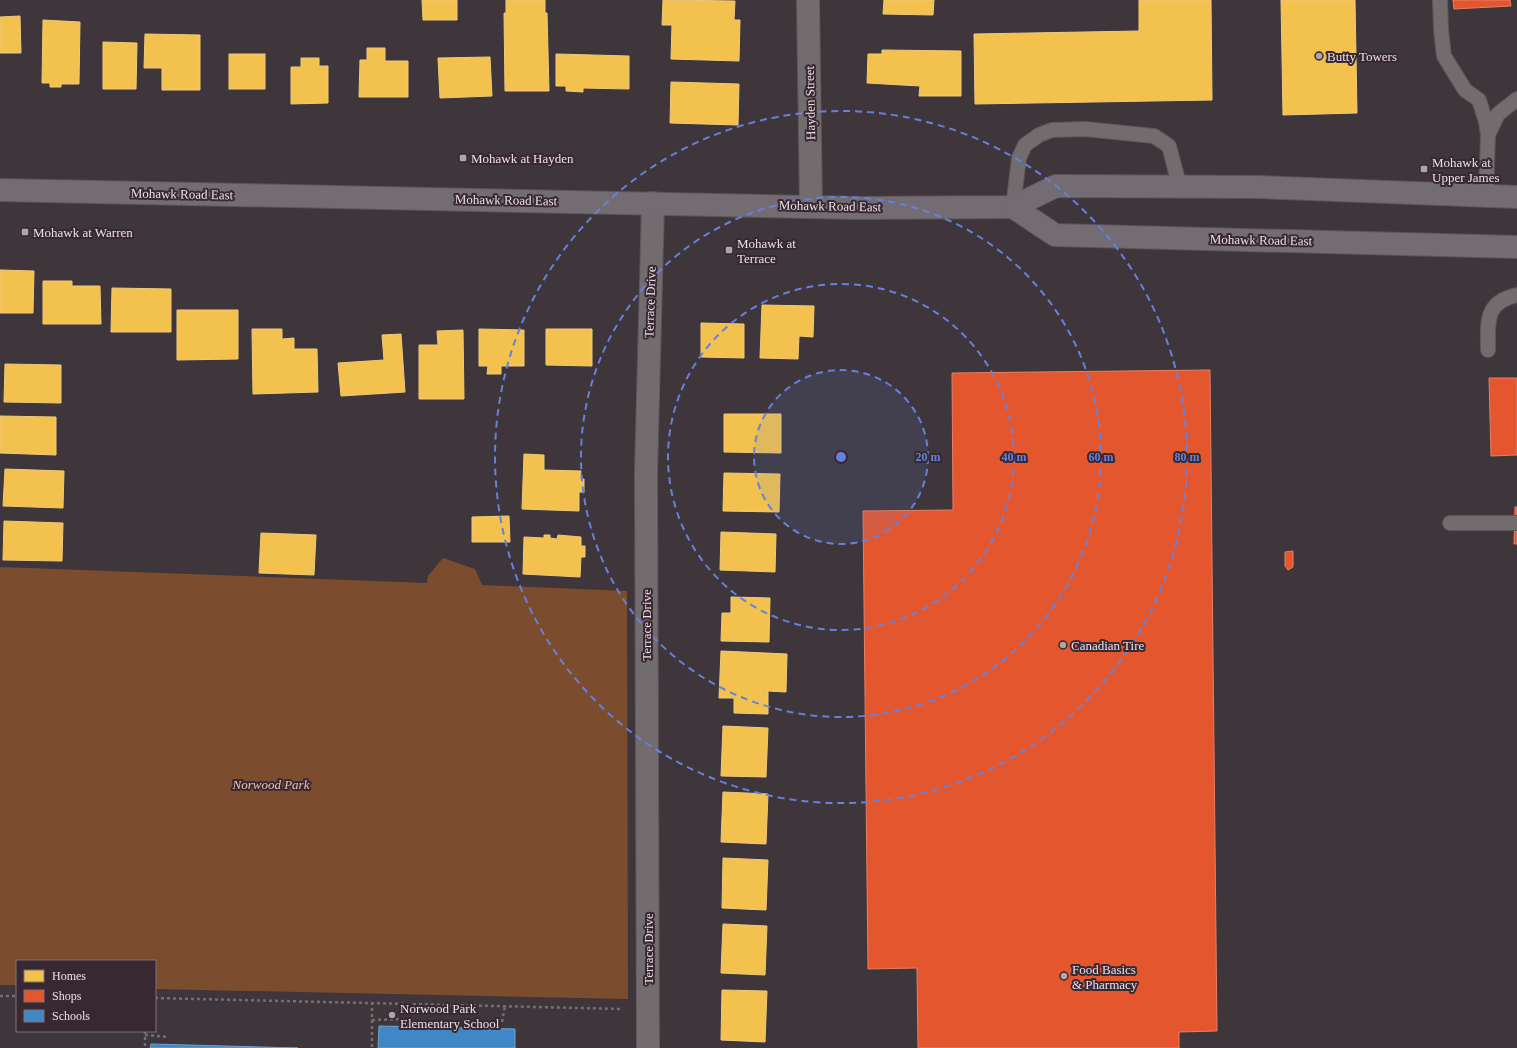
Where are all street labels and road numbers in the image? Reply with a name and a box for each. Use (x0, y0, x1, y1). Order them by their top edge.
street label: Hayden Street (802, 65, 818, 140)
street label: Mohawk Road East (131, 186, 234, 202)
street label: Mohawk Road East (455, 192, 558, 208)
street label: Mohawk Road East (779, 198, 882, 214)
street label: Mohawk Road East (1210, 232, 1313, 248)
street label: Terrace Drive (641, 266, 659, 338)
street label: Terrace Drive (639, 589, 654, 661)
street label: Terrace Drive (641, 913, 656, 985)

